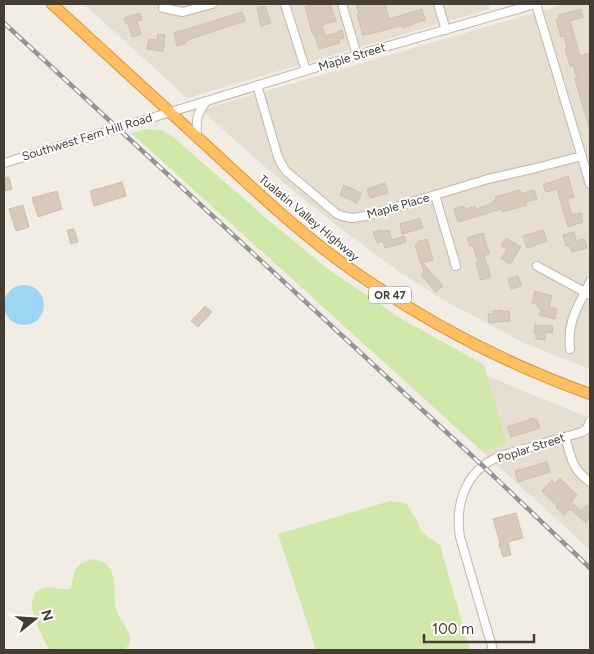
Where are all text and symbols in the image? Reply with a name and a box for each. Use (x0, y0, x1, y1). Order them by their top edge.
street label: Maple Street (317, 40, 388, 74)
street label: Southwest Fern Hill Road (20, 111, 154, 163)
street label: Tualatin Valley Highway (256, 172, 363, 264)
street label: Maple Place (365, 190, 431, 222)
road number: OR 47 (369, 286, 411, 304)
street label: Poplar Street (495, 430, 567, 466)
north arrow (10, 594, 60, 644)
text: N (37, 608, 57, 623)
scale bar (424, 612, 534, 644)
text: 100 m (432, 620, 474, 638)

